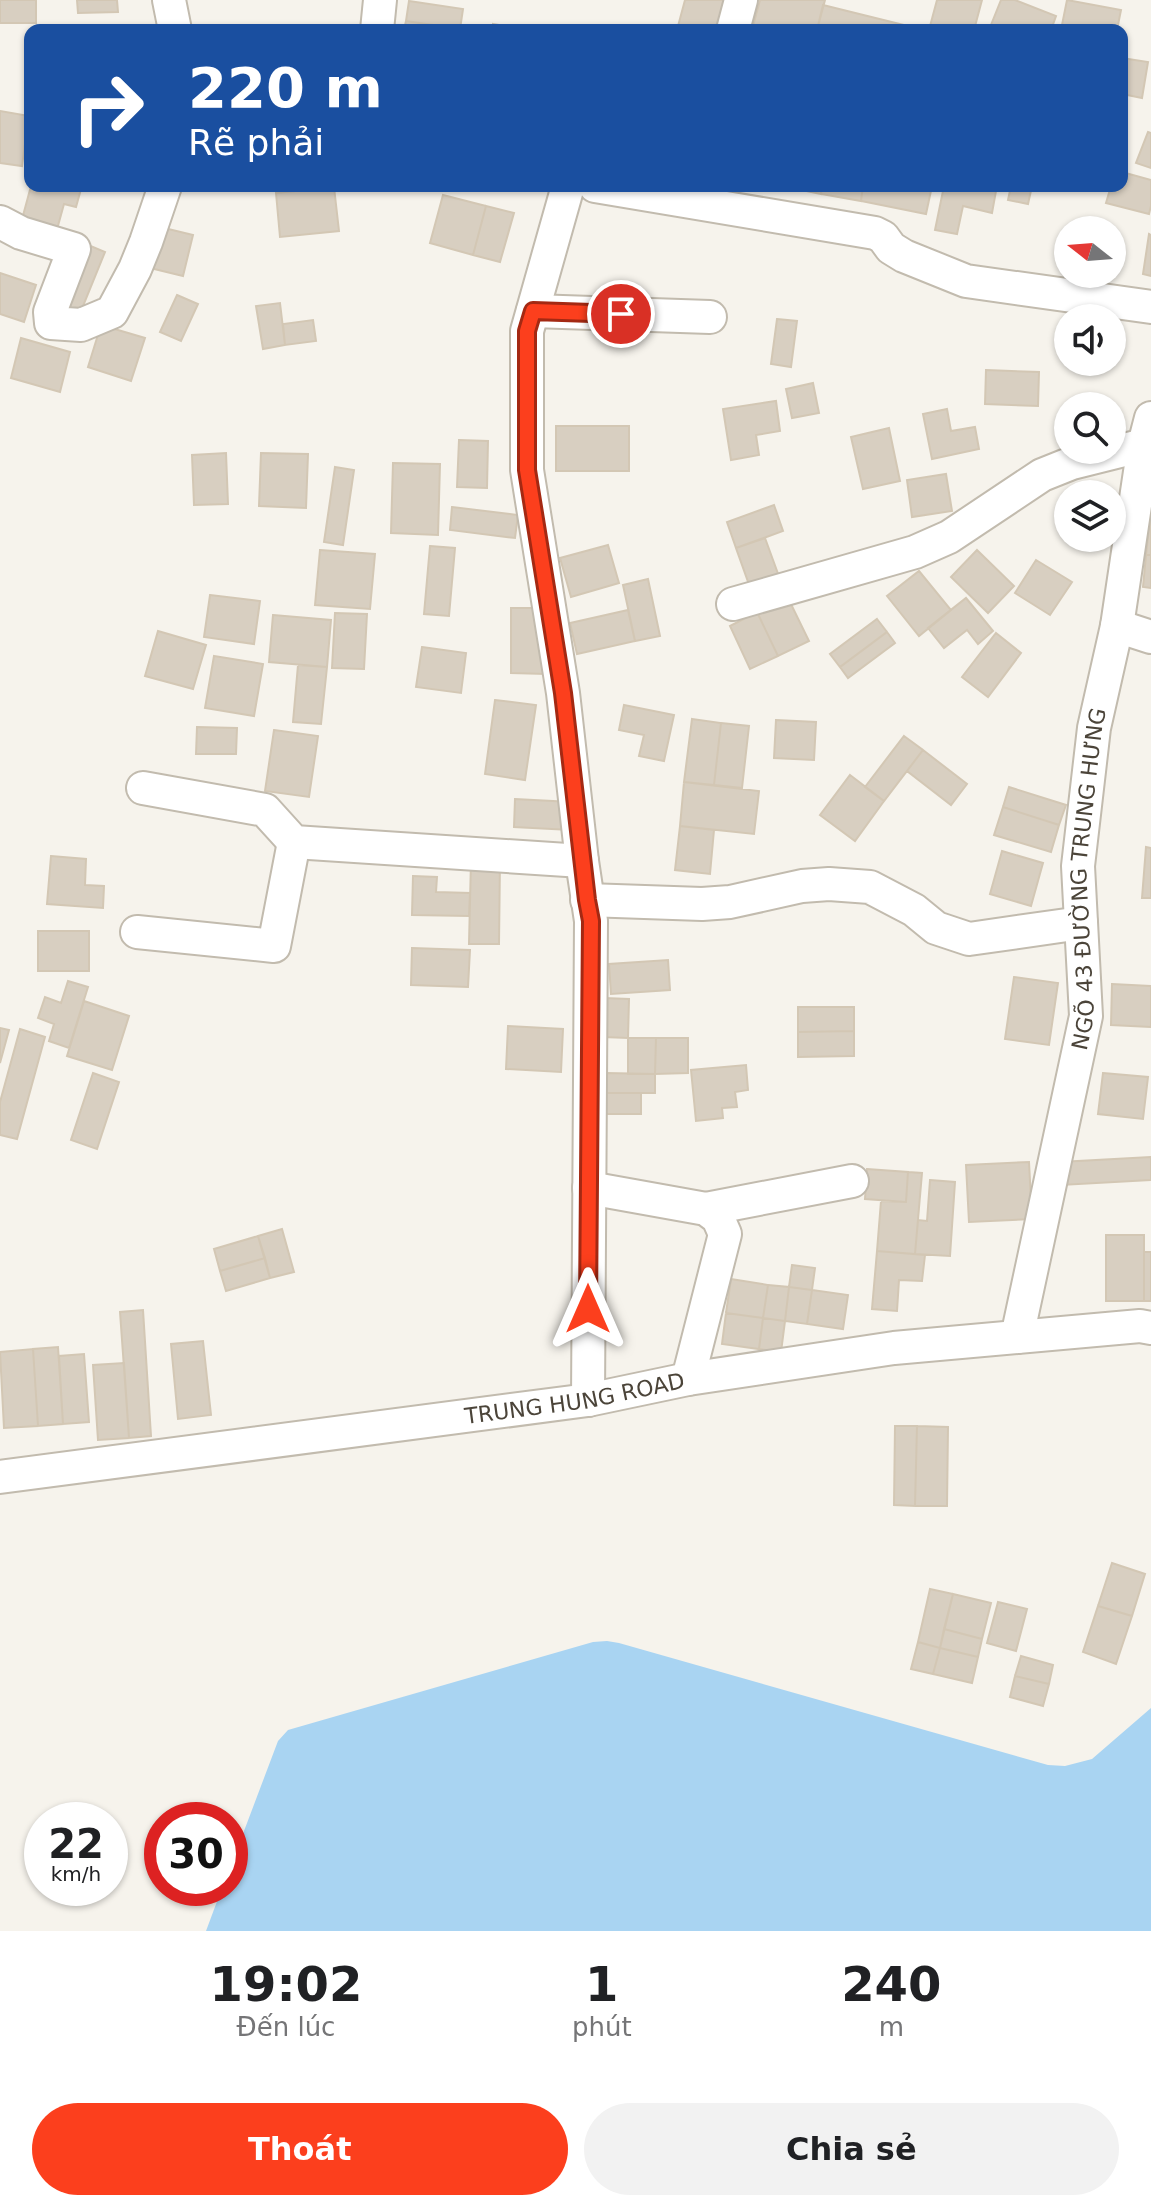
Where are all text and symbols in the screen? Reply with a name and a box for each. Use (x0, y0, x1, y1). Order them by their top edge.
text: 220 m (188, 55, 383, 120)
icon: right (56, 56, 160, 160)
text: Rẽ phải (188, 122, 324, 163)
north arrow (1054, 216, 1126, 288)
map controls (1054, 216, 1126, 552)
pin (587, 280, 655, 348)
icon: arrive (599, 292, 643, 336)
button: sound (1054, 304, 1126, 376)
button: search (1054, 392, 1126, 464)
button: layers (1054, 480, 1126, 552)
street label: NGÕ 43 ĐƯỜNG TRUNG HƯNG (1065, 705, 1111, 1052)
position arrow (546, 1267, 630, 1351)
street label: TRUNG HUNG ROAD (462, 1368, 687, 1429)
speed limit sign: 30 (144, 1802, 248, 1906)
text: 22 (48, 1821, 104, 1867)
text: km/h (51, 1862, 101, 1886)
text: 19:02 (210, 1956, 362, 2012)
text: 1 (585, 1956, 618, 2012)
text: 240 (841, 1956, 941, 2012)
text: Đến lúc (237, 2012, 335, 2042)
text: phút (572, 2012, 632, 2042)
text: m (879, 2012, 904, 2042)
button: Thoát (32, 2103, 568, 2195)
button: Chia sẻ (584, 2103, 1119, 2195)

